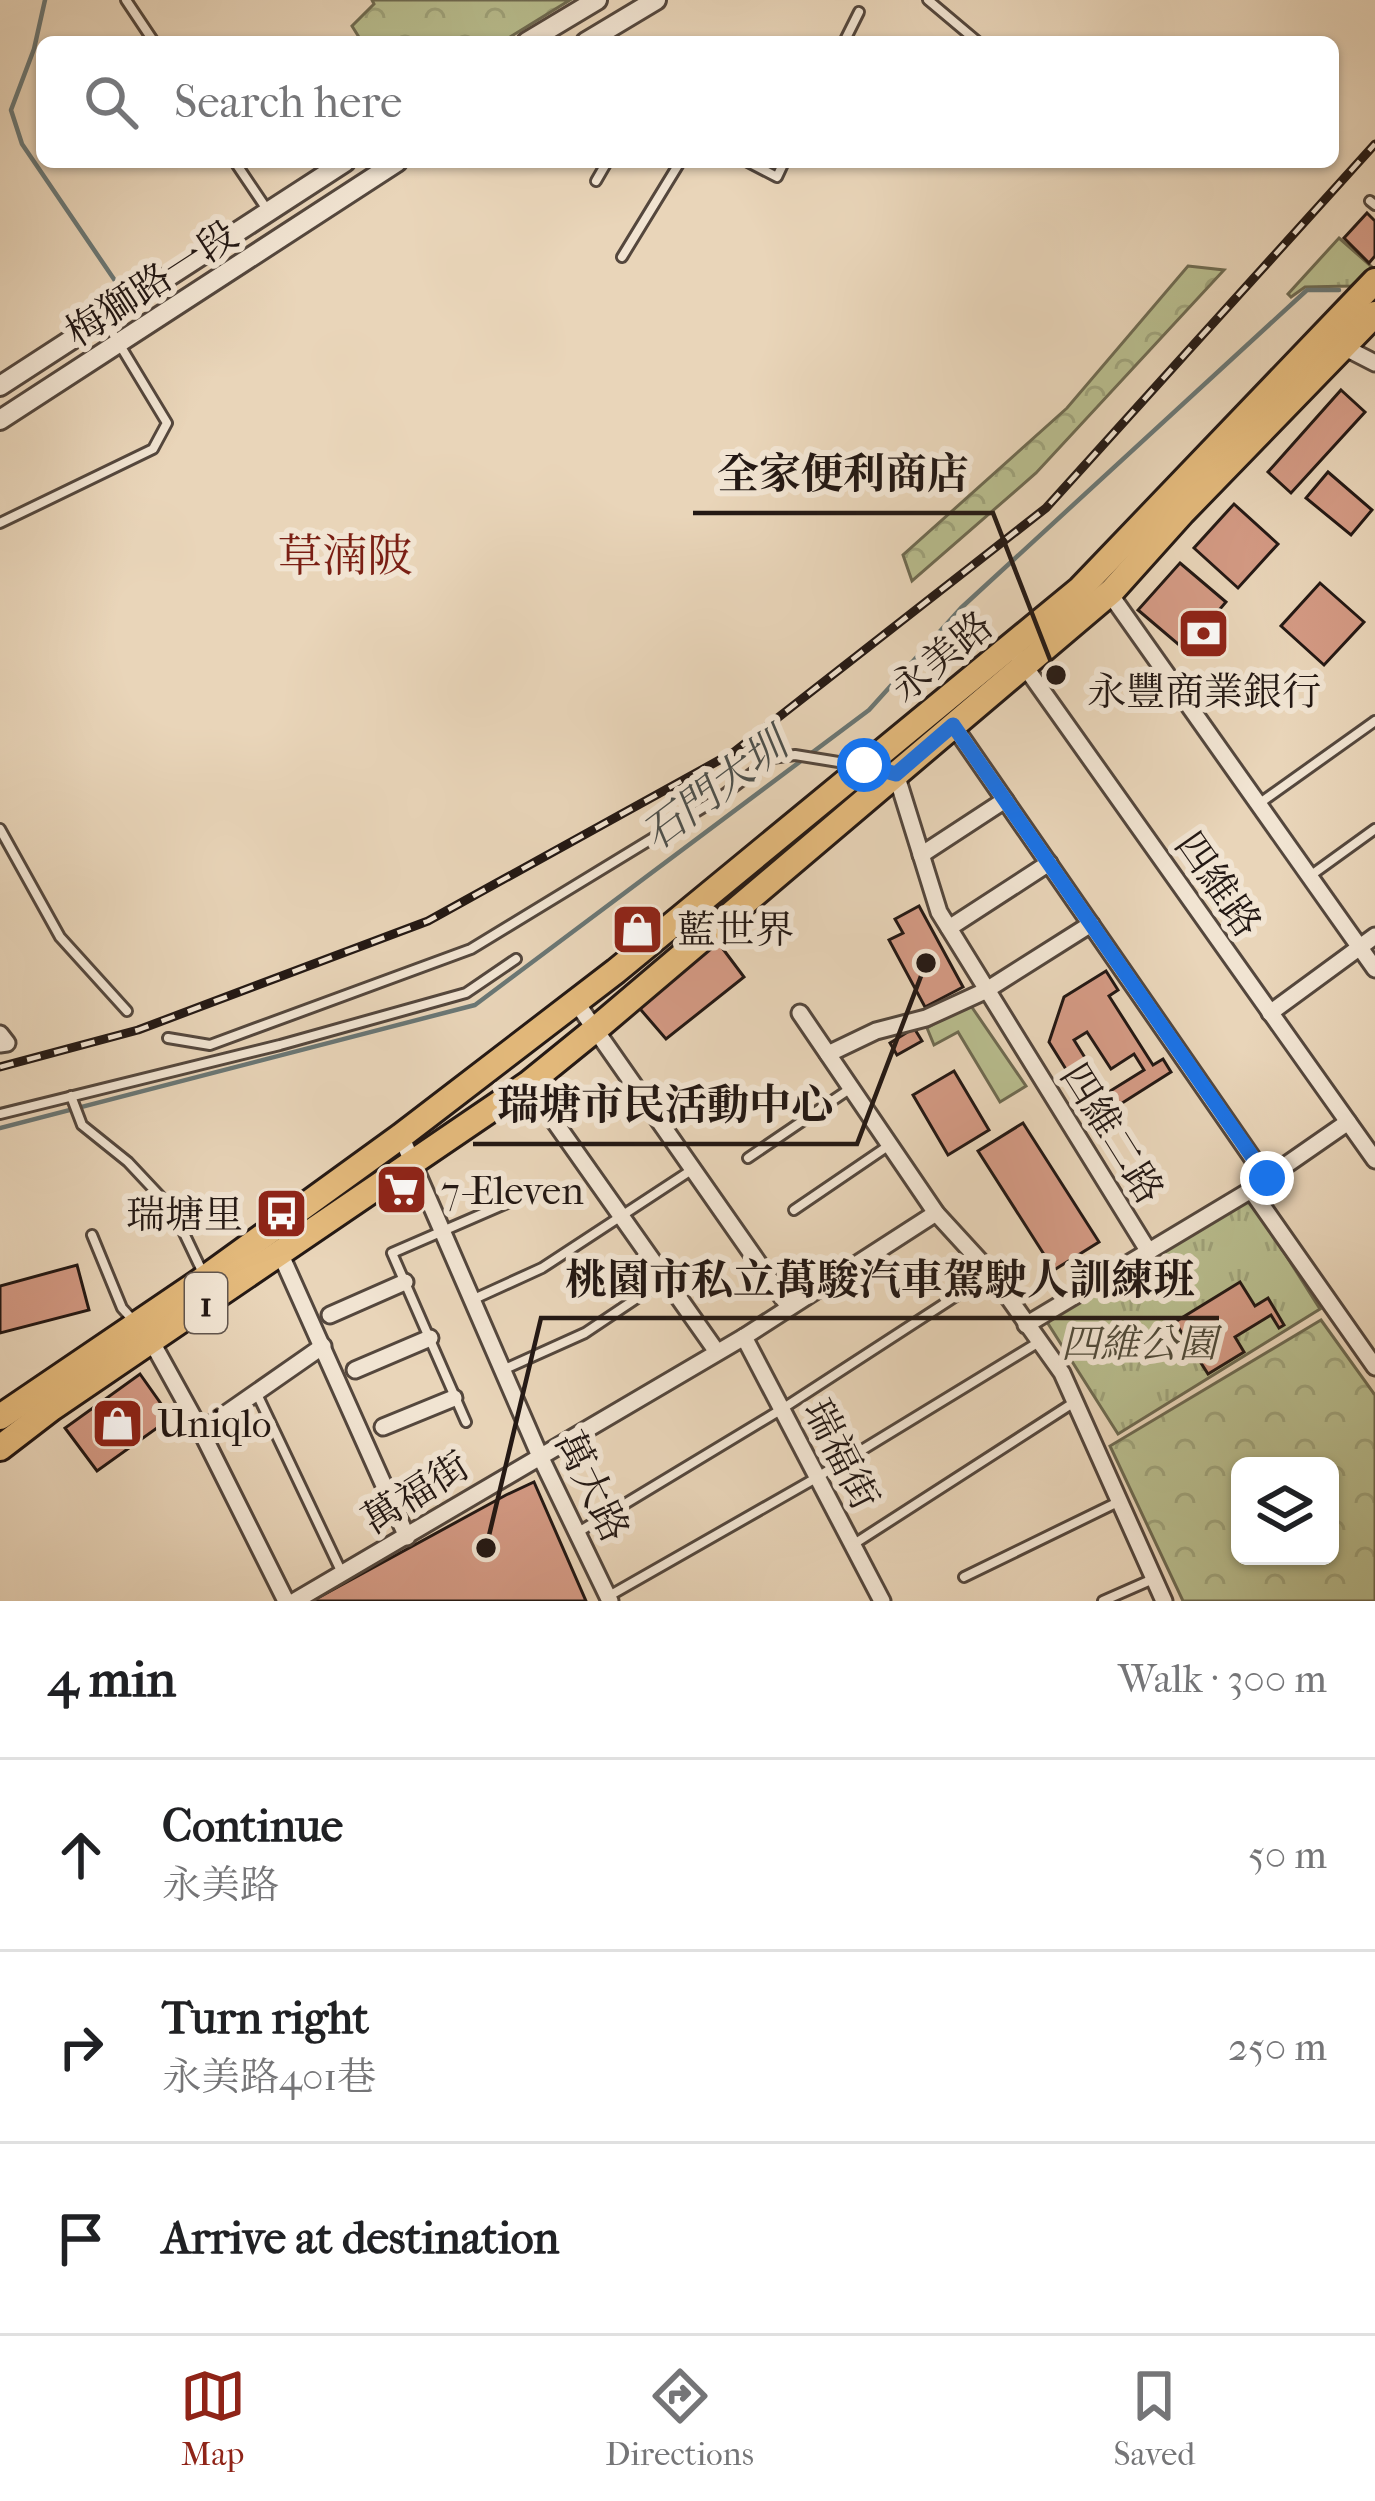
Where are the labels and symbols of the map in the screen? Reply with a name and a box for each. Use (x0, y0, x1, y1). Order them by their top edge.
street label: 梅獅路一段 (57, 211, 246, 356)
callout: 全家便利商店 (693, 435, 993, 513)
text: 全家便利商店 (717, 450, 969, 499)
district label: 草湳陂 (277, 530, 413, 583)
street label: 永美路 (882, 602, 1002, 711)
bank icon: 永豐商業銀行 (1176, 606, 1232, 662)
place label: 永豐商業銀行 (1087, 669, 1321, 715)
water label: 石門大圳 (633, 716, 802, 860)
route start (837, 738, 891, 792)
street label: 四維路 (1166, 823, 1271, 946)
shop icon: 藍世界 (610, 901, 666, 957)
place label: 藍世界 (677, 907, 794, 953)
street label: 四維二路 (1051, 1055, 1173, 1212)
callout: 瑞塘市民活動中心 (473, 1066, 857, 1144)
text: 瑞塘市民活動中心 (497, 1081, 833, 1130)
route end (1240, 1151, 1294, 1205)
supermarket icon: 7-Eleven (374, 1162, 430, 1218)
place label: 7-Eleven (441, 1168, 584, 1214)
bus stop icon: 瑞塘里 (254, 1186, 310, 1242)
place label: 瑞塘里 (126, 1192, 243, 1238)
callout: 桃園市私立萬駿汽車駕駛人訓練班 (541, 1240, 1219, 1318)
text: 桃園市私立萬駿汽車駕駛人訓練班 (565, 1256, 1195, 1305)
road number: 1 (185, 1273, 227, 1333)
park label: 四維公園 (1061, 1321, 1223, 1367)
street label: 瑞福街 (794, 1392, 888, 1517)
shop icon: Uniqlo (90, 1395, 146, 1451)
place label: Uniqlo (157, 1401, 271, 1447)
street label: 萬大路 (546, 1424, 638, 1549)
street label: 萬福街 (354, 1442, 477, 1543)

